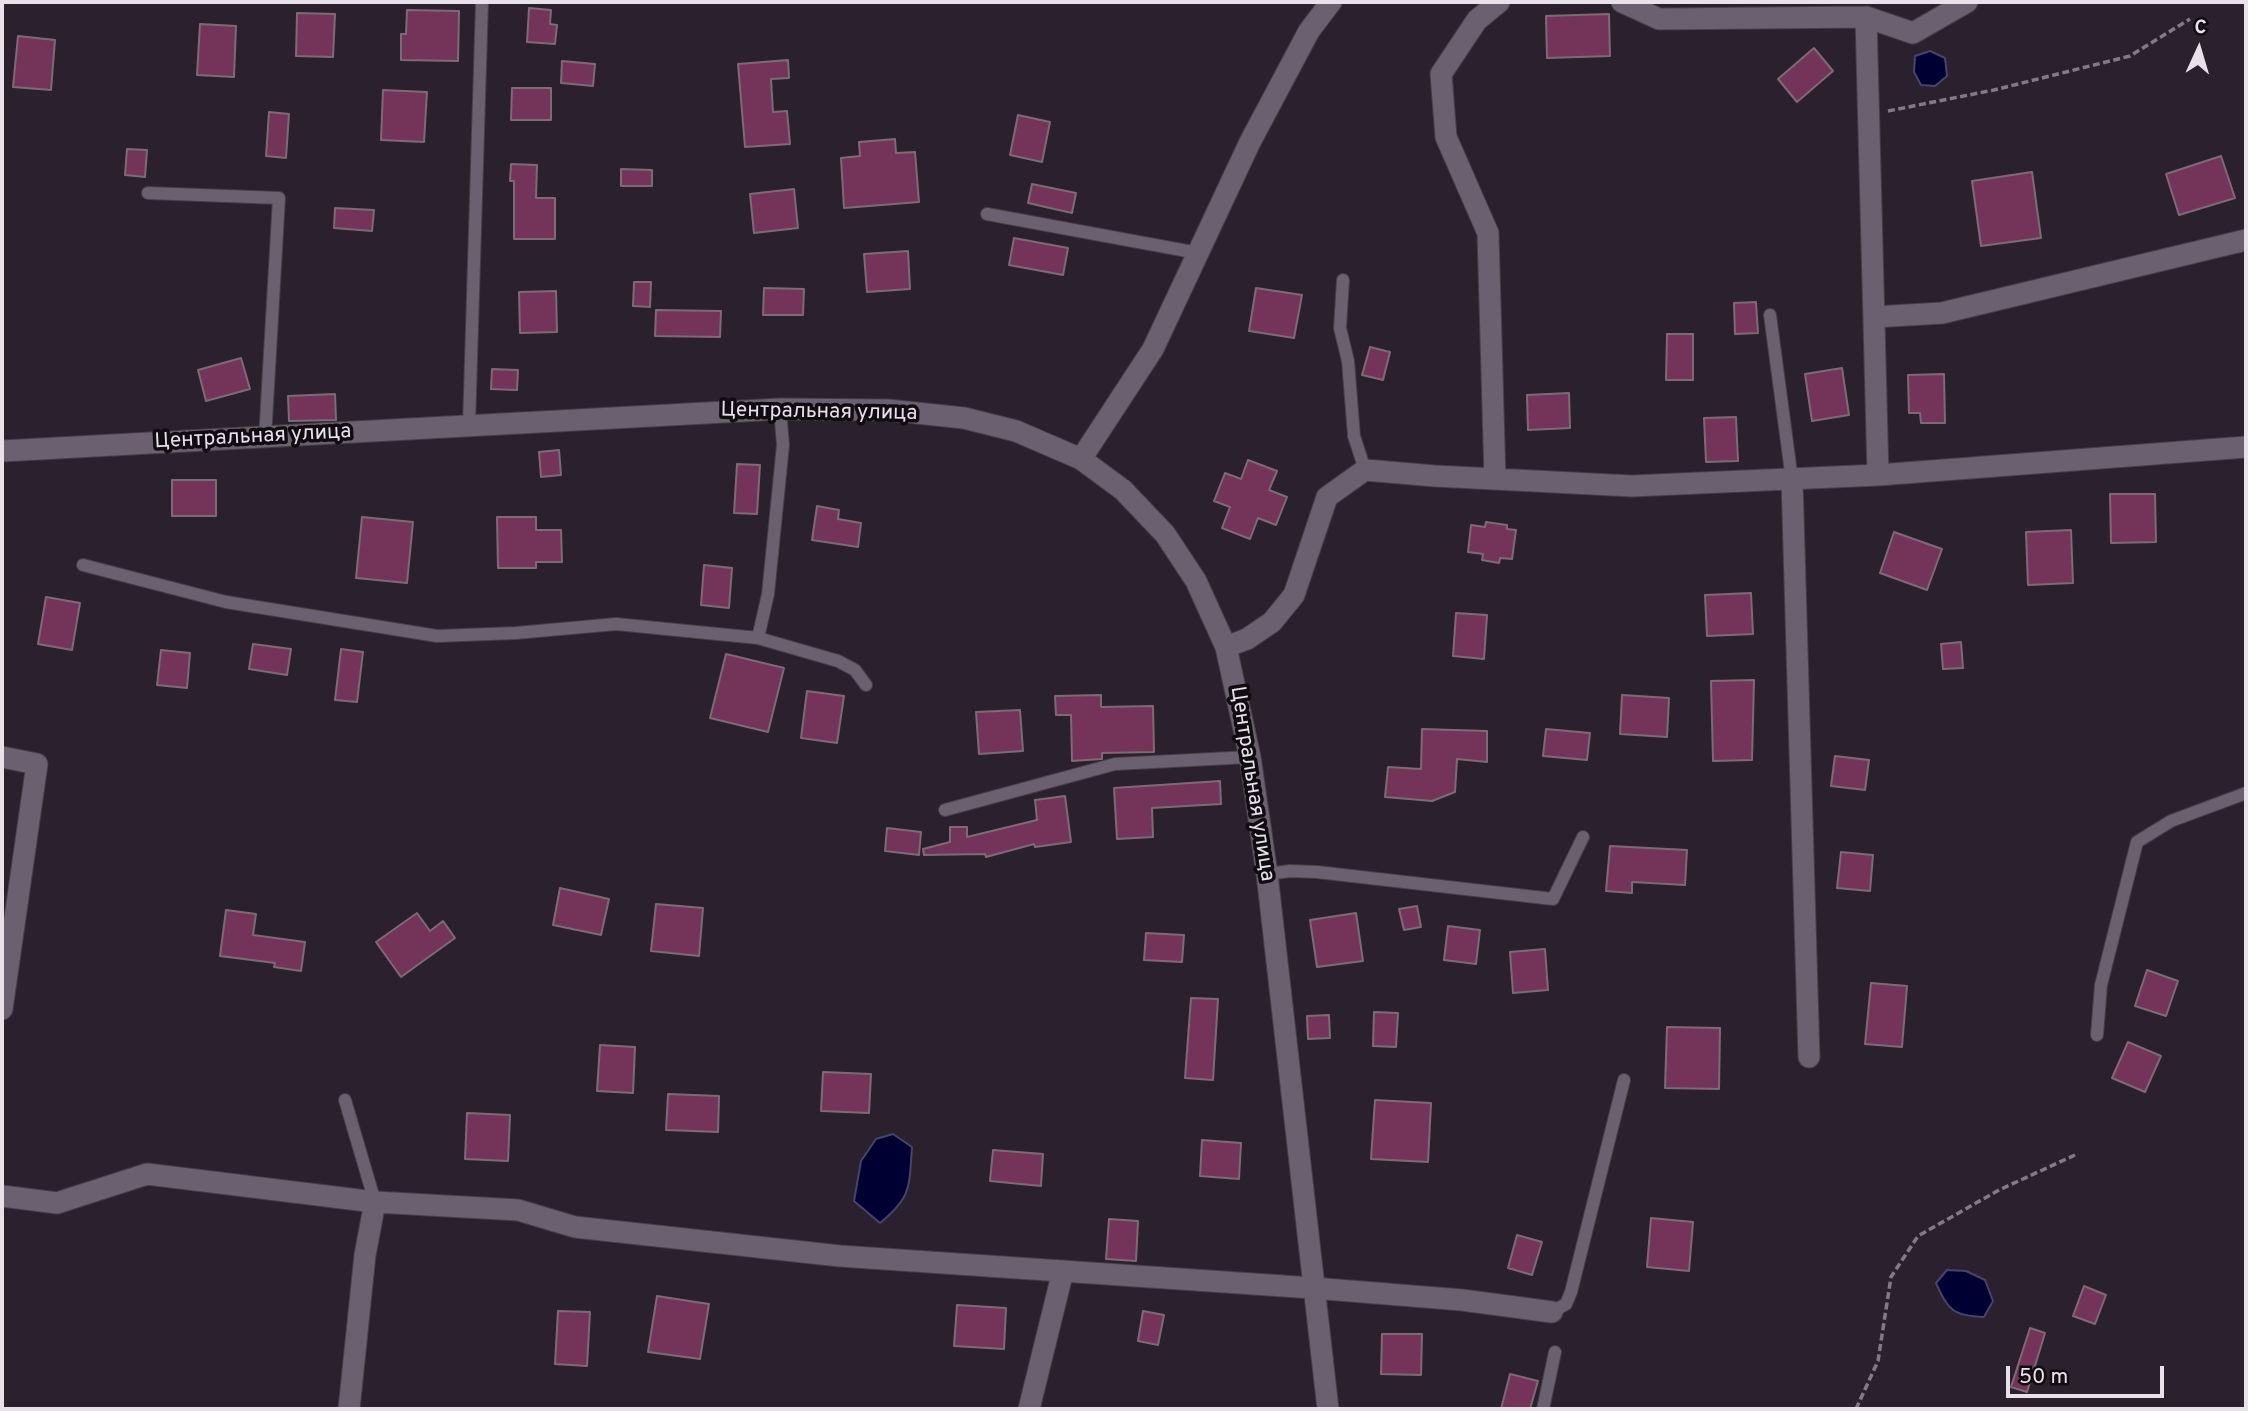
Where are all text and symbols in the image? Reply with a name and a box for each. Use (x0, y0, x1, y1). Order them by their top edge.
north arrow (2164, 14, 2234, 84)
text: С (2194, 16, 2207, 40)
street label: Центральная улица (720, 399, 918, 427)
street label: Центральная улица (154, 420, 352, 456)
street label: Центральная улица (1223, 685, 1279, 883)
scale bar (2010, 1352, 2168, 1396)
text: 50 m (2019, 1364, 2068, 1391)

